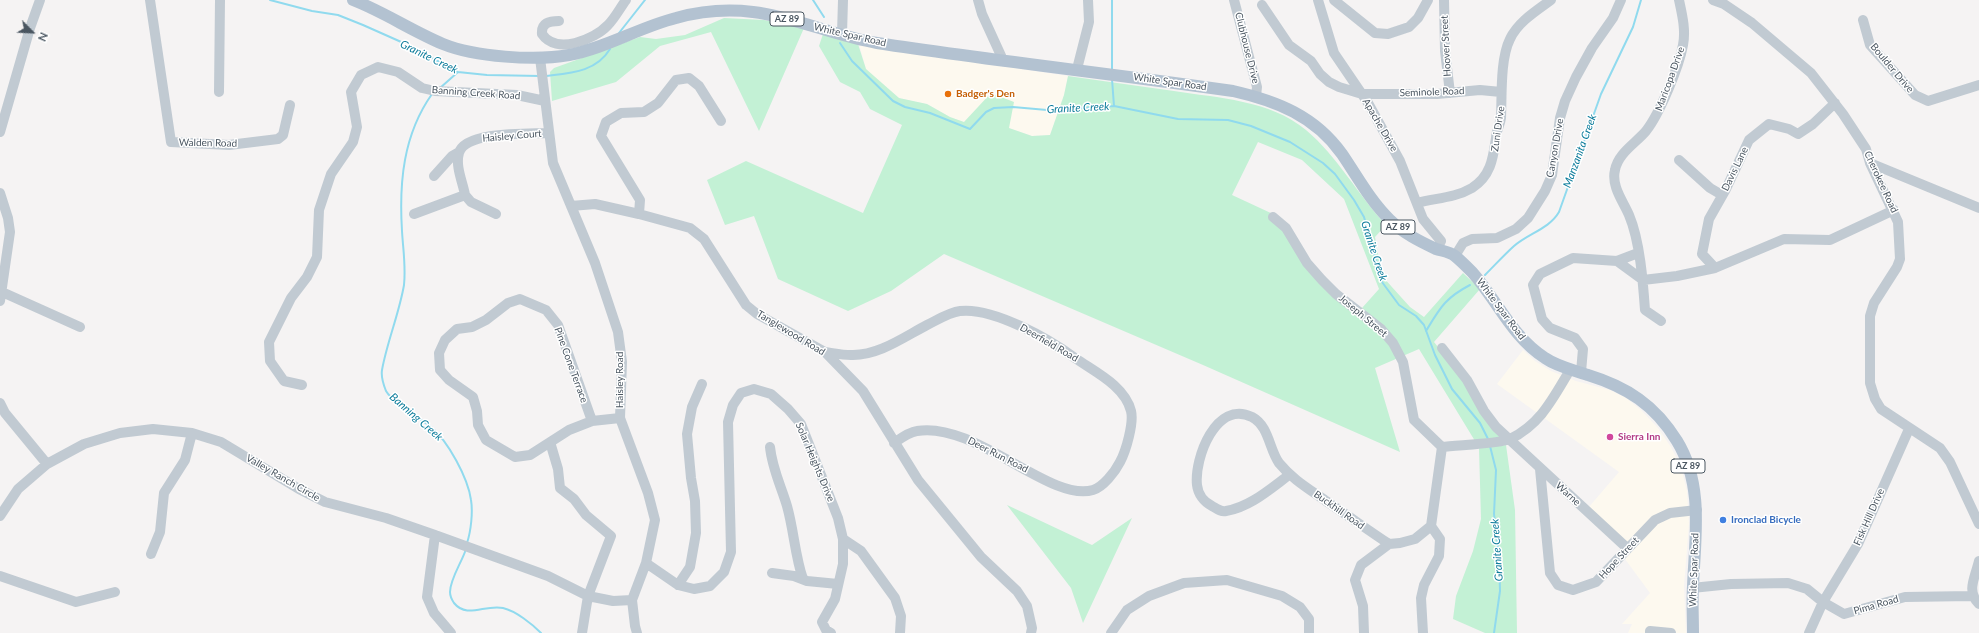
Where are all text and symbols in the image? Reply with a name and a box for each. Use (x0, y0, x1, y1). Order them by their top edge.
street label: Clubhouse Drive (1232, 11, 1262, 85)
north arrow (12, 12, 52, 52)
road number: AZ 89 (770, 12, 804, 26)
street label: Hoover Street (1438, 15, 1454, 77)
street label: White Spar Road (813, 21, 887, 49)
text: N (36, 31, 51, 44)
water label: Granite Creek (398, 37, 460, 77)
street label: Boulder Drive (1868, 41, 1916, 95)
street label: Maricopa Drive (1653, 45, 1687, 113)
street label: White Spar Road (1133, 71, 1207, 93)
street label: Banning Creek Road (431, 84, 521, 102)
street label: Seminole Road (1399, 85, 1465, 99)
place label: Badger's Den (956, 88, 1015, 100)
marker: Badger's Den (943, 89, 953, 99)
street label: Apache Drive (1360, 96, 1400, 154)
water label: Granite Creek (1046, 100, 1110, 116)
street label: Zuni Drive (1489, 106, 1507, 152)
water label: Manzanita Creek (1561, 112, 1599, 190)
street label: Canyon Drive (1544, 118, 1566, 178)
street label: Haisley Court (482, 127, 542, 145)
street label: Walden Road (179, 136, 237, 150)
street label: Davis Lane (1719, 145, 1751, 193)
street label: Cherokee Road (1861, 149, 1901, 215)
water label: Granite Creek (1358, 219, 1390, 283)
road number: AZ 89 (1381, 220, 1415, 234)
street label: White Spar Road (1474, 276, 1528, 342)
street label: Joseph Street (1336, 292, 1390, 340)
street label: Tanglewood Road (755, 308, 827, 358)
street label: Deerfield Road (1018, 321, 1080, 365)
street label: Pine Cone Terrace (552, 326, 590, 404)
street label: Haisley Road (614, 352, 626, 408)
water label: Banning Creek (387, 390, 445, 444)
street label: Solar Heights Drive (793, 421, 837, 503)
place label: Sierra Inn (1618, 431, 1660, 443)
marker: Sierra Inn (1605, 432, 1615, 442)
street label: Deer Run Road (966, 435, 1030, 475)
street label: Valley Ranch Circle (244, 452, 322, 504)
road number: AZ 89 (1671, 459, 1705, 473)
street label: Warne (1553, 480, 1583, 508)
street label: Fisk Hill Drive (1851, 487, 1887, 547)
street label: Buckhill Road (1311, 488, 1367, 532)
place label: Ironclad Bicycle (1731, 514, 1801, 526)
marker: Ironclad Bicycle (1718, 515, 1728, 525)
water label: Granite Creek (1488, 518, 1506, 582)
street label: White Spar Road (1687, 533, 1701, 607)
street label: Hope Street (1597, 535, 1641, 581)
street label: Pima Road (1852, 593, 1900, 617)

